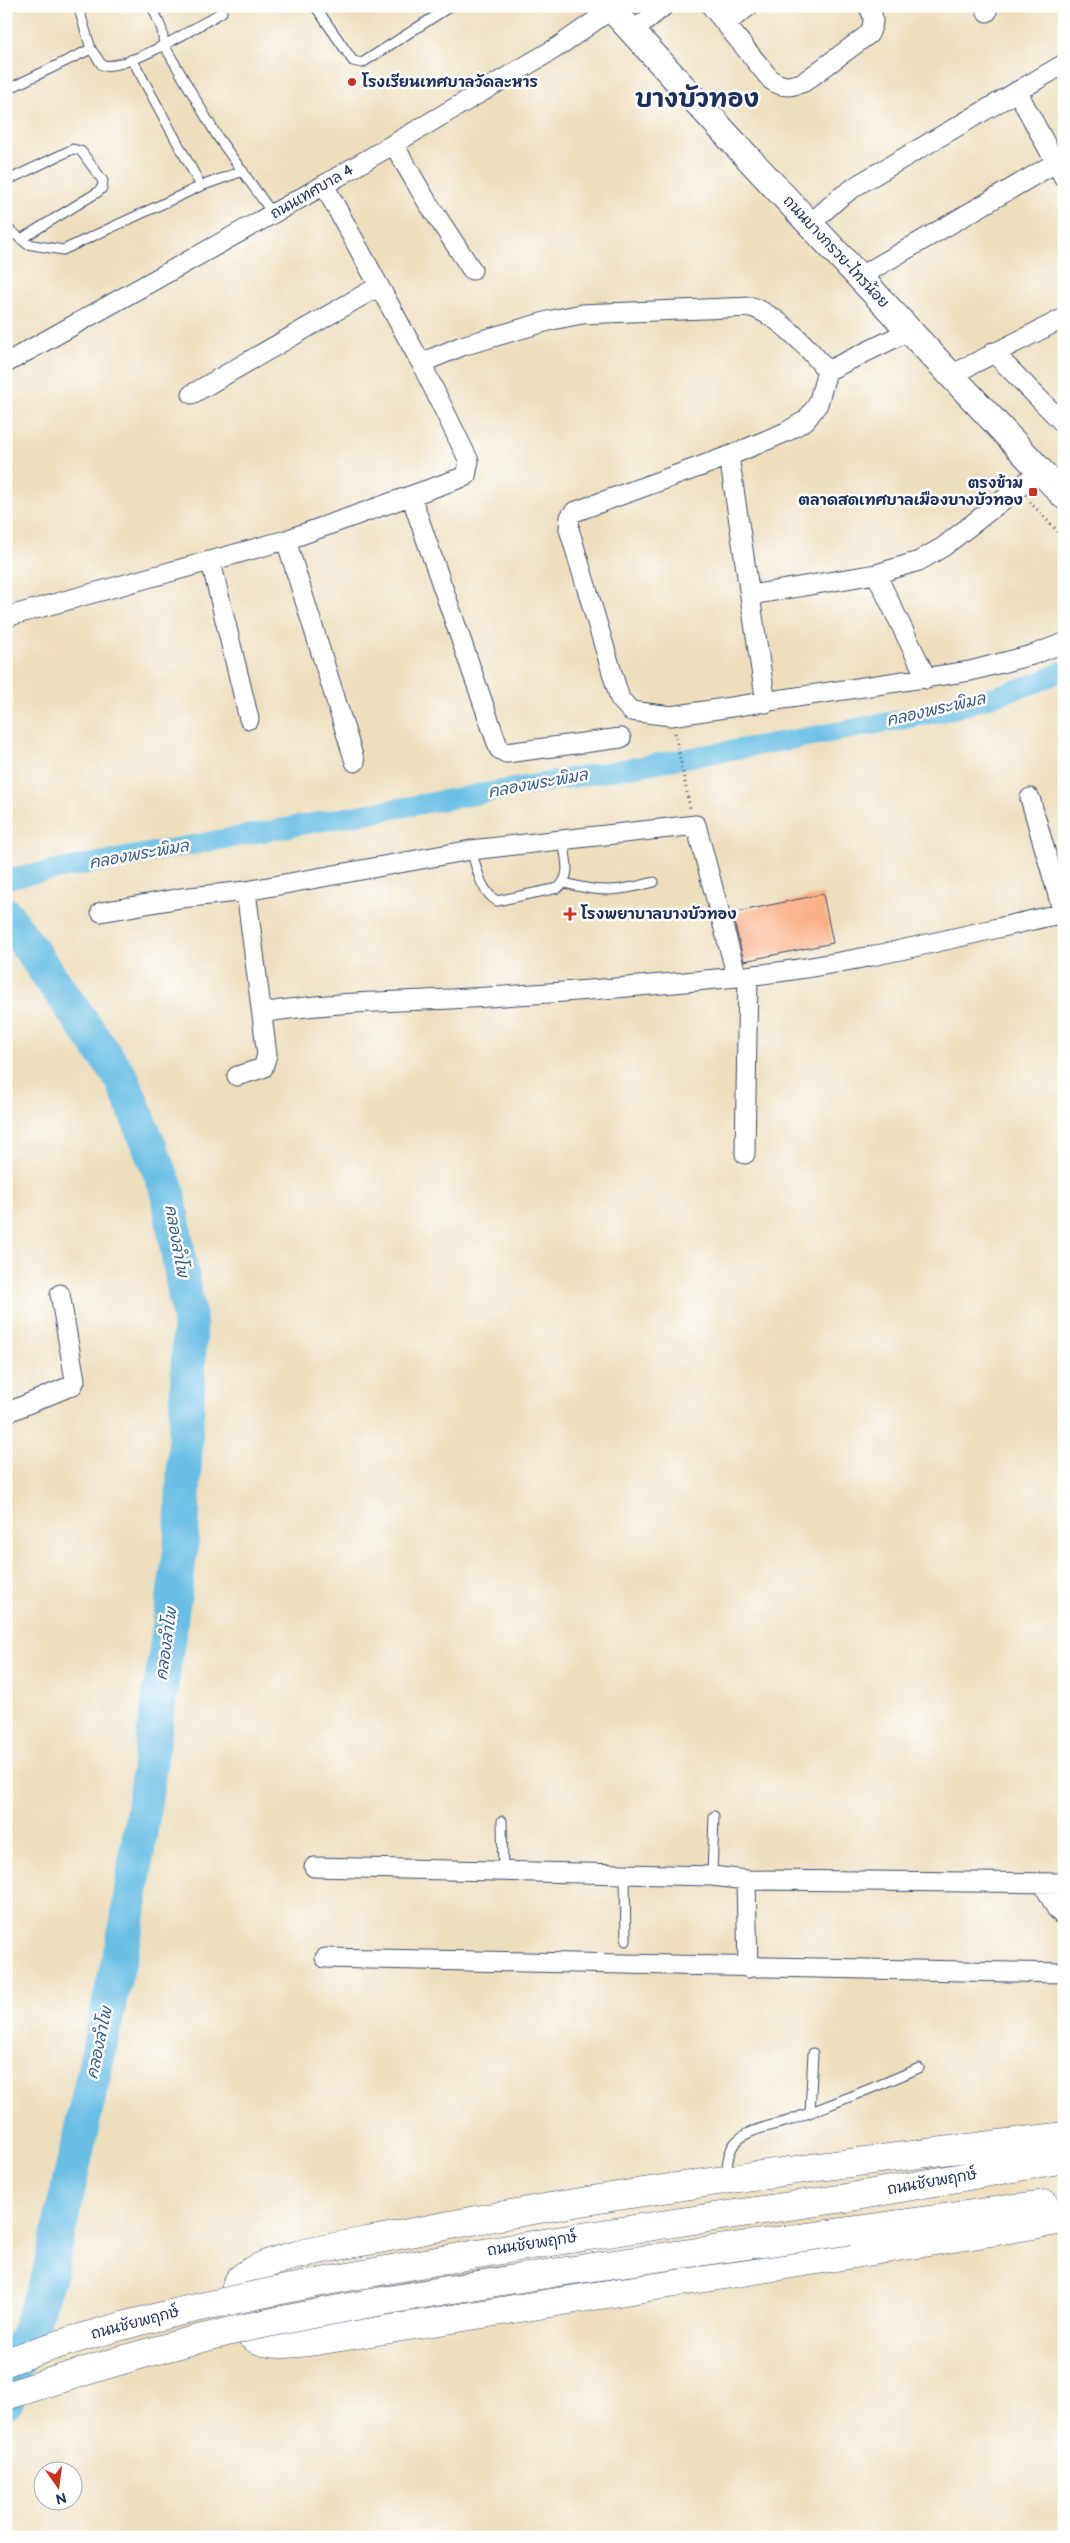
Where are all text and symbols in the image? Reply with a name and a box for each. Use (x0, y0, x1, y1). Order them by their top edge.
place label: โรงเรียนเทศบาลวัดละหาร (361, 72, 538, 92)
marker: โรงเรียนเทศบาลวัดละหาร (346, 76, 358, 88)
district label: บางบัวทอง (635, 84, 759, 115)
street label: ถนนเทศบาล 4 (267, 161, 357, 223)
street label: ถนนบางกรวย-ไทรน้อย (779, 191, 894, 312)
place label: ตรงข้าม ตลาดสดเทศบาลเมืองบางบัวทอง (798, 473, 1023, 510)
marker: ตรงข้าม ตลาดสดเทศบาลเมืองบางบัวทอง (1027, 486, 1039, 498)
water label: คลองพระพิมล (885, 688, 988, 731)
water label: คลองพระพิมล (487, 765, 591, 802)
water label: คลองพระพิมล (88, 836, 192, 873)
place label: โรงพยาบาลบางบัวทอง (580, 904, 737, 924)
marker: โรงพยาบาลบางบัวทอง (563, 907, 577, 921)
water label: คลองลำโพ (160, 1203, 194, 1281)
water label: คลองลำโพ (151, 1604, 182, 1682)
water label: คลองลำโพ (81, 2003, 117, 2081)
street label: ถนนชัยพฤกษ์ (886, 2164, 979, 2199)
street label: ถนนชัยพฤกษ์ (486, 2226, 579, 2260)
street label: ถนนชัยพฤกษ์ (89, 2301, 182, 2344)
north arrow (32, 2460, 82, 2510)
text: N (54, 2489, 68, 2508)

